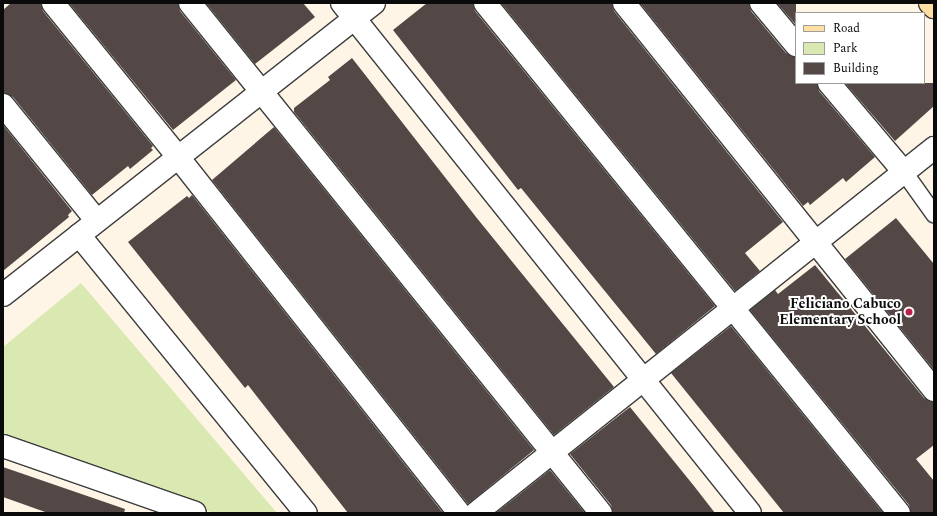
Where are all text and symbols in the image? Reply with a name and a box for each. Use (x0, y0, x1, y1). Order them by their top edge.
legend (795, 12, 925, 84)
text: Road (833, 19, 860, 38)
text: Park (833, 39, 858, 58)
text: Building (833, 59, 879, 78)
place label: Feliciano Cabuco Elementary School (779, 296, 901, 328)
marker: Feliciano Cabuco Elementary School (904, 307, 914, 317)

